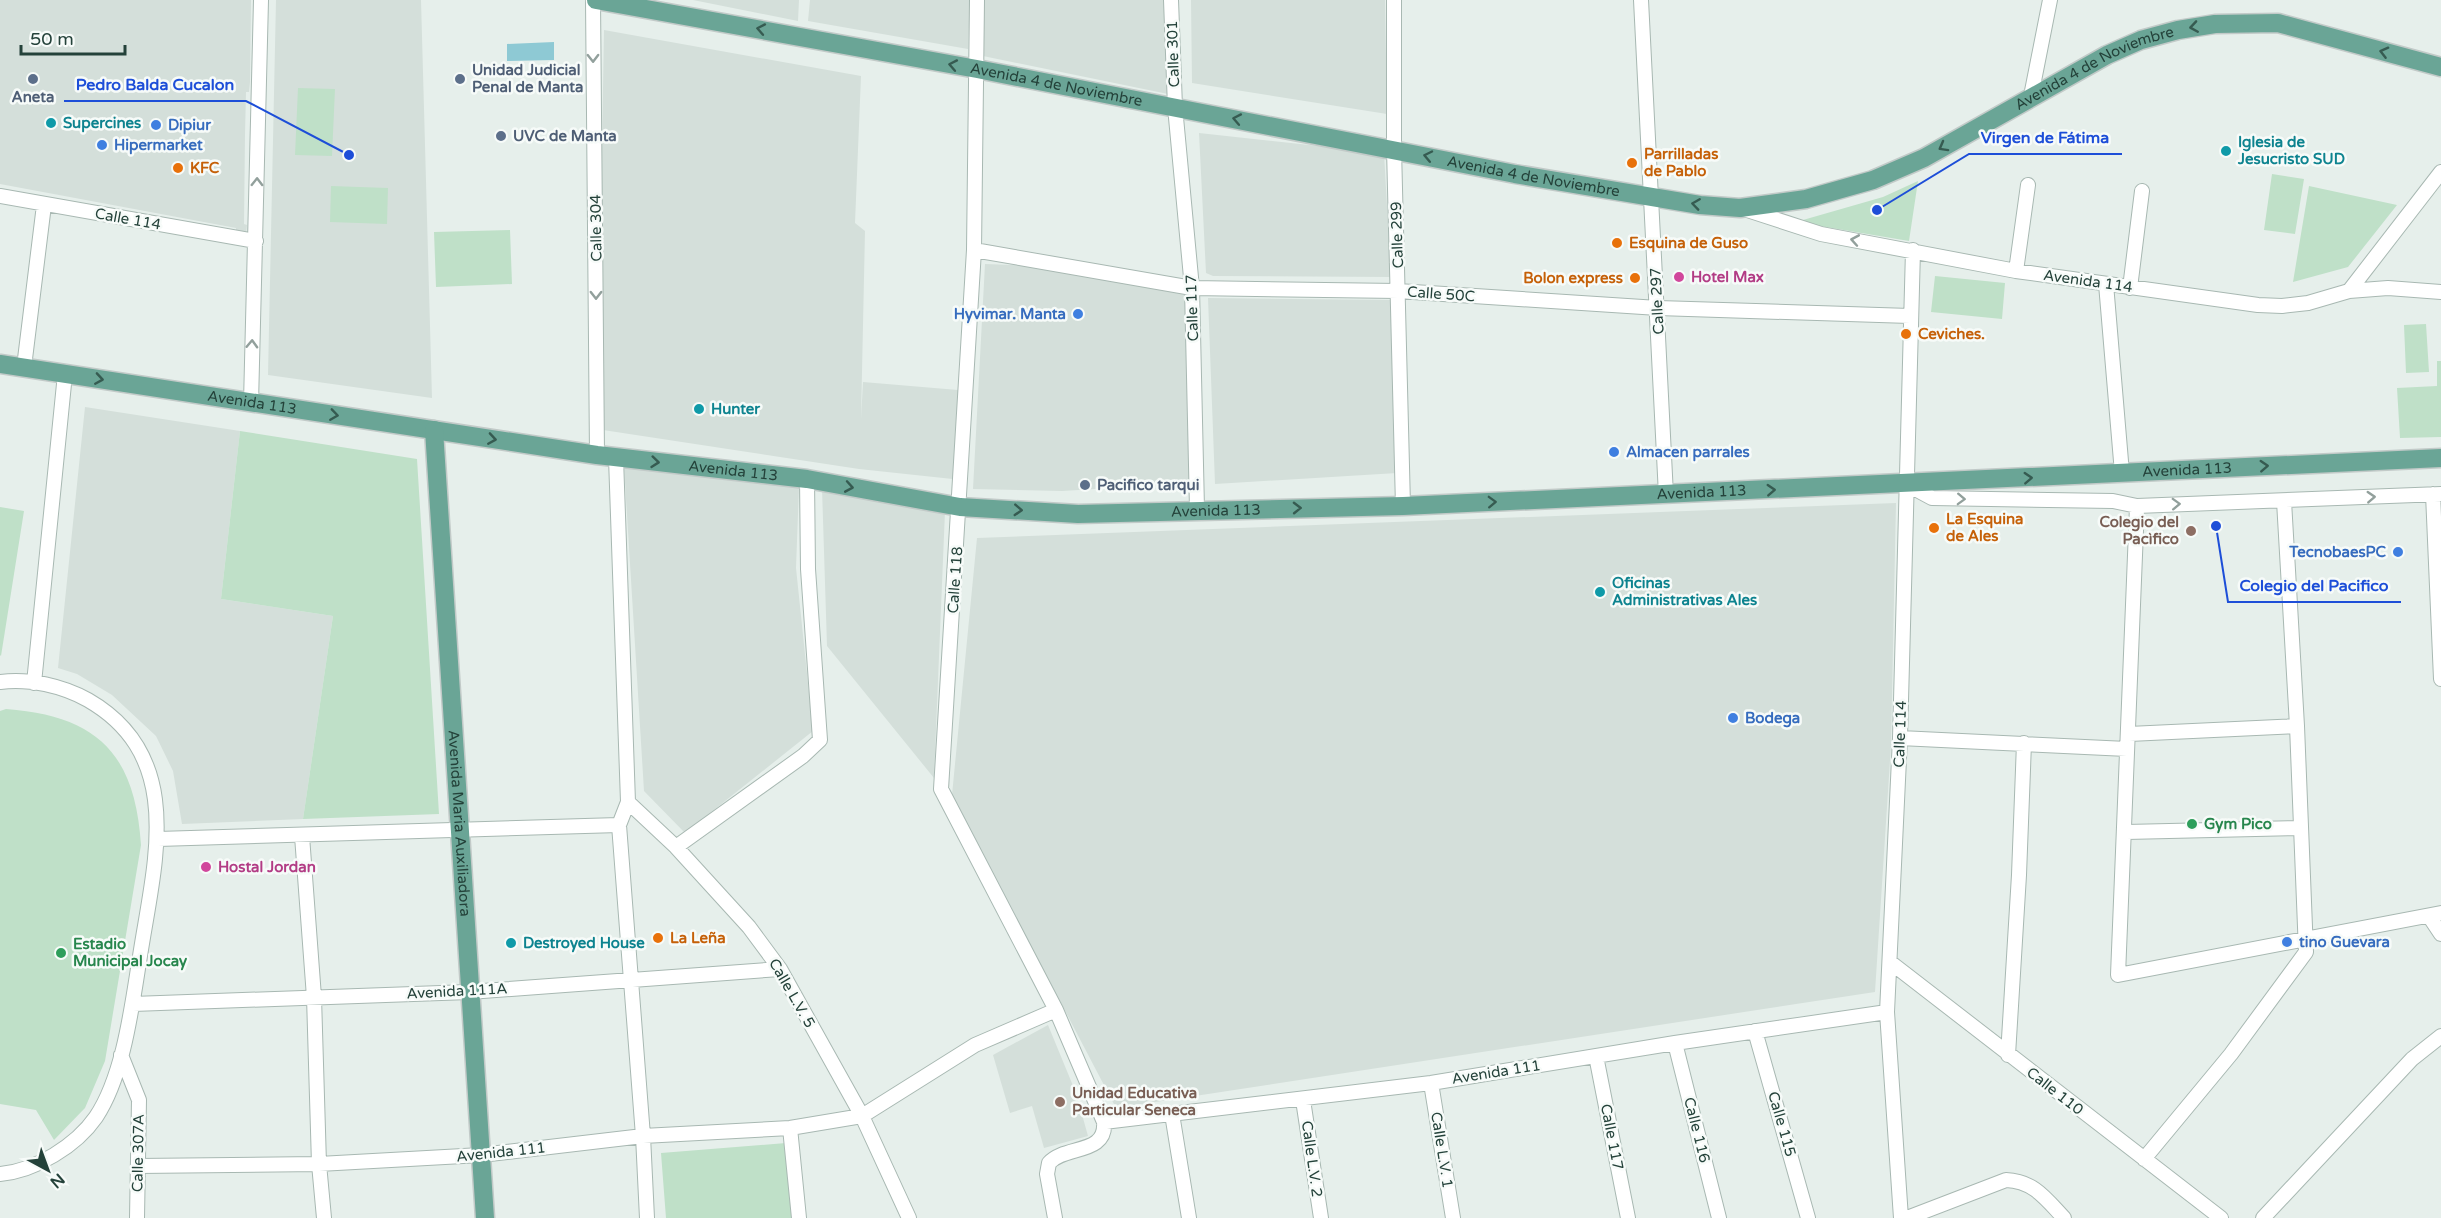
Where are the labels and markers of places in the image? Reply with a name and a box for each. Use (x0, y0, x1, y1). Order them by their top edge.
place label: Unidad Judicial Penal de Manta (472, 61, 583, 96)
callout: Pedro Balda Cucalon (64, 67, 246, 101)
marker: Aneta (26, 72, 40, 86)
marker: Unidad Judicial Penal de Manta (453, 72, 467, 86)
place label: Aneta (12, 88, 54, 106)
place label: Supercines (63, 114, 141, 133)
marker: Supercines (44, 116, 58, 130)
place label: Dipiur (168, 116, 211, 135)
marker: Dipiur (149, 118, 163, 132)
callout: Virgen de Fátima (1969, 120, 2122, 154)
place label: UVC de Manta (513, 127, 617, 145)
marker: UVC de Manta (494, 129, 508, 143)
place label: Iglesia de Jesucristo SUD (2237, 133, 2345, 168)
place label: Hipermarket (114, 136, 203, 155)
marker: Hipermarket (95, 138, 109, 152)
marker: Iglesia de Jesucristo SUD (2219, 144, 2233, 158)
place label: Parrilladas de Pablo (1644, 145, 1718, 180)
marker: Parrilladas de Pablo (1625, 156, 1639, 170)
place label: KFC (190, 159, 220, 177)
marker: KFC (171, 161, 185, 175)
place label: Esquina de Guso (1629, 234, 1748, 253)
marker: Esquina de Guso (1610, 236, 1624, 250)
place label: Hotel Max (1691, 268, 1764, 286)
place label: Bolon express (1523, 269, 1623, 288)
marker: Hotel Max (1672, 270, 1686, 284)
marker: Bolon express (1628, 271, 1642, 285)
place label: Hyvimar. Manta (954, 305, 1066, 324)
marker: Hyvimar. Manta (1071, 307, 1085, 321)
place label: Ceviches. (1918, 325, 1985, 343)
marker: Ceviches. (1899, 327, 1913, 341)
place label: Hunter (711, 400, 760, 418)
marker: Hunter (692, 402, 706, 416)
place label: Almacen parrales (1626, 443, 1750, 462)
marker: Almacen parrales (1607, 445, 1621, 459)
place label: Pacifico tarqui (1097, 476, 1199, 495)
marker: Pacifico tarqui (1078, 478, 1092, 492)
place label: La Esquina de Ales (1946, 510, 2024, 545)
place label: Colegio del Pacìfico (2100, 513, 2179, 548)
marker: La Esquina de Ales (1927, 521, 1941, 535)
marker: Colegio del Pacìfico (2184, 524, 2198, 538)
place label: TecnobaesPC (2288, 543, 2387, 561)
marker: TecnobaesPC (2391, 545, 2405, 559)
callout: Colegio del Pacifico (2228, 568, 2401, 602)
place label: Oficinas Administrativas Ales (1612, 574, 1757, 609)
marker: Oficinas Administrativas Ales (1593, 585, 1607, 599)
place label: Bodega (1745, 709, 1800, 728)
marker: Bodega (1726, 711, 1740, 725)
place label: Gym Pico (2204, 815, 2272, 834)
marker: Gym Pico (2185, 817, 2199, 831)
place label: Hostal Jordan (218, 858, 316, 876)
marker: Hostal Jordan (199, 860, 213, 874)
place label: La Leña (670, 929, 726, 947)
marker: La Leña (651, 931, 665, 945)
place label: tino Guevara (2298, 933, 2390, 951)
place label: Destroyed House (523, 934, 645, 953)
place label: Estadio Municipal Jocay (73, 935, 187, 971)
marker: tino Guevara (2280, 935, 2294, 949)
marker: Destroyed House (504, 936, 518, 950)
marker: Estadio Municipal Jocay (54, 946, 68, 960)
place label: Unidad Educativa Particular Seneca (1072, 1084, 1197, 1119)
marker: Unidad Educativa Particular Seneca (1053, 1095, 1067, 1109)

